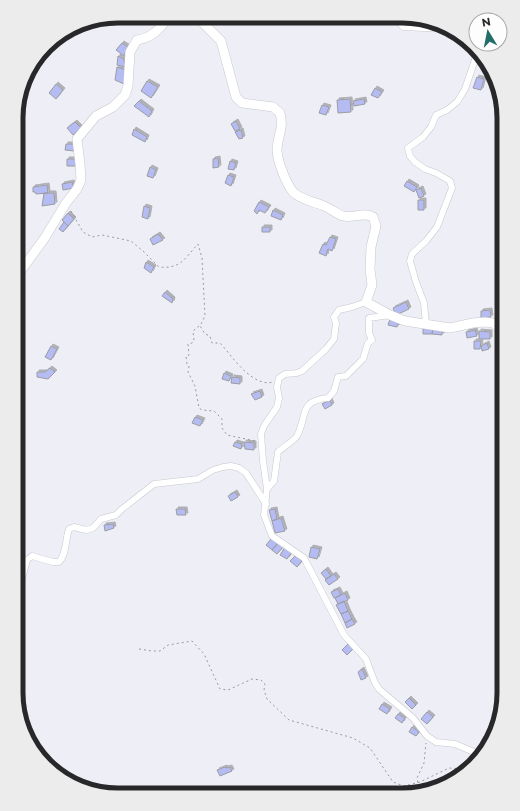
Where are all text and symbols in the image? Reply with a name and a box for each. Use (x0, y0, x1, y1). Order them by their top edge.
north arrow (468, 12, 508, 52)
text: N (481, 14, 492, 30)

